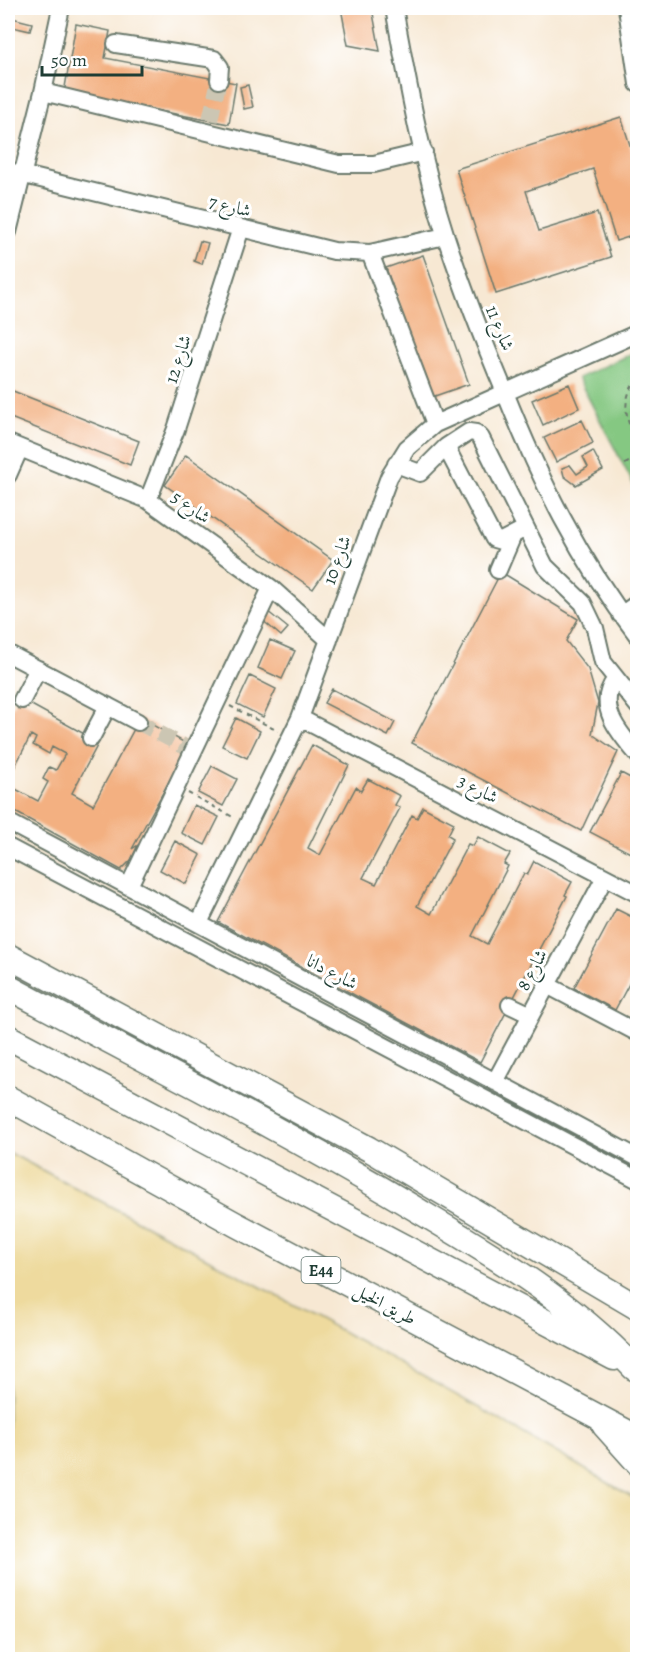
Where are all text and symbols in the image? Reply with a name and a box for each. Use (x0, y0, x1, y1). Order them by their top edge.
scale bar (42, 39, 142, 77)
text: 50 m (51, 48, 87, 72)
street label: شارع 7 (206, 189, 253, 226)
street label: شارع 11 (477, 302, 520, 355)
street label: شارع 12 (159, 332, 200, 387)
street label: شارع 5 (165, 485, 215, 531)
street label: شارع 10 (317, 532, 360, 589)
street label: شارع 3 (452, 769, 502, 812)
street label: شارع 8 (511, 945, 555, 996)
street label: شارع دانا (301, 949, 362, 998)
road number: E44 (302, 1257, 340, 1283)
street label: طريق الخيل (349, 1278, 421, 1331)

